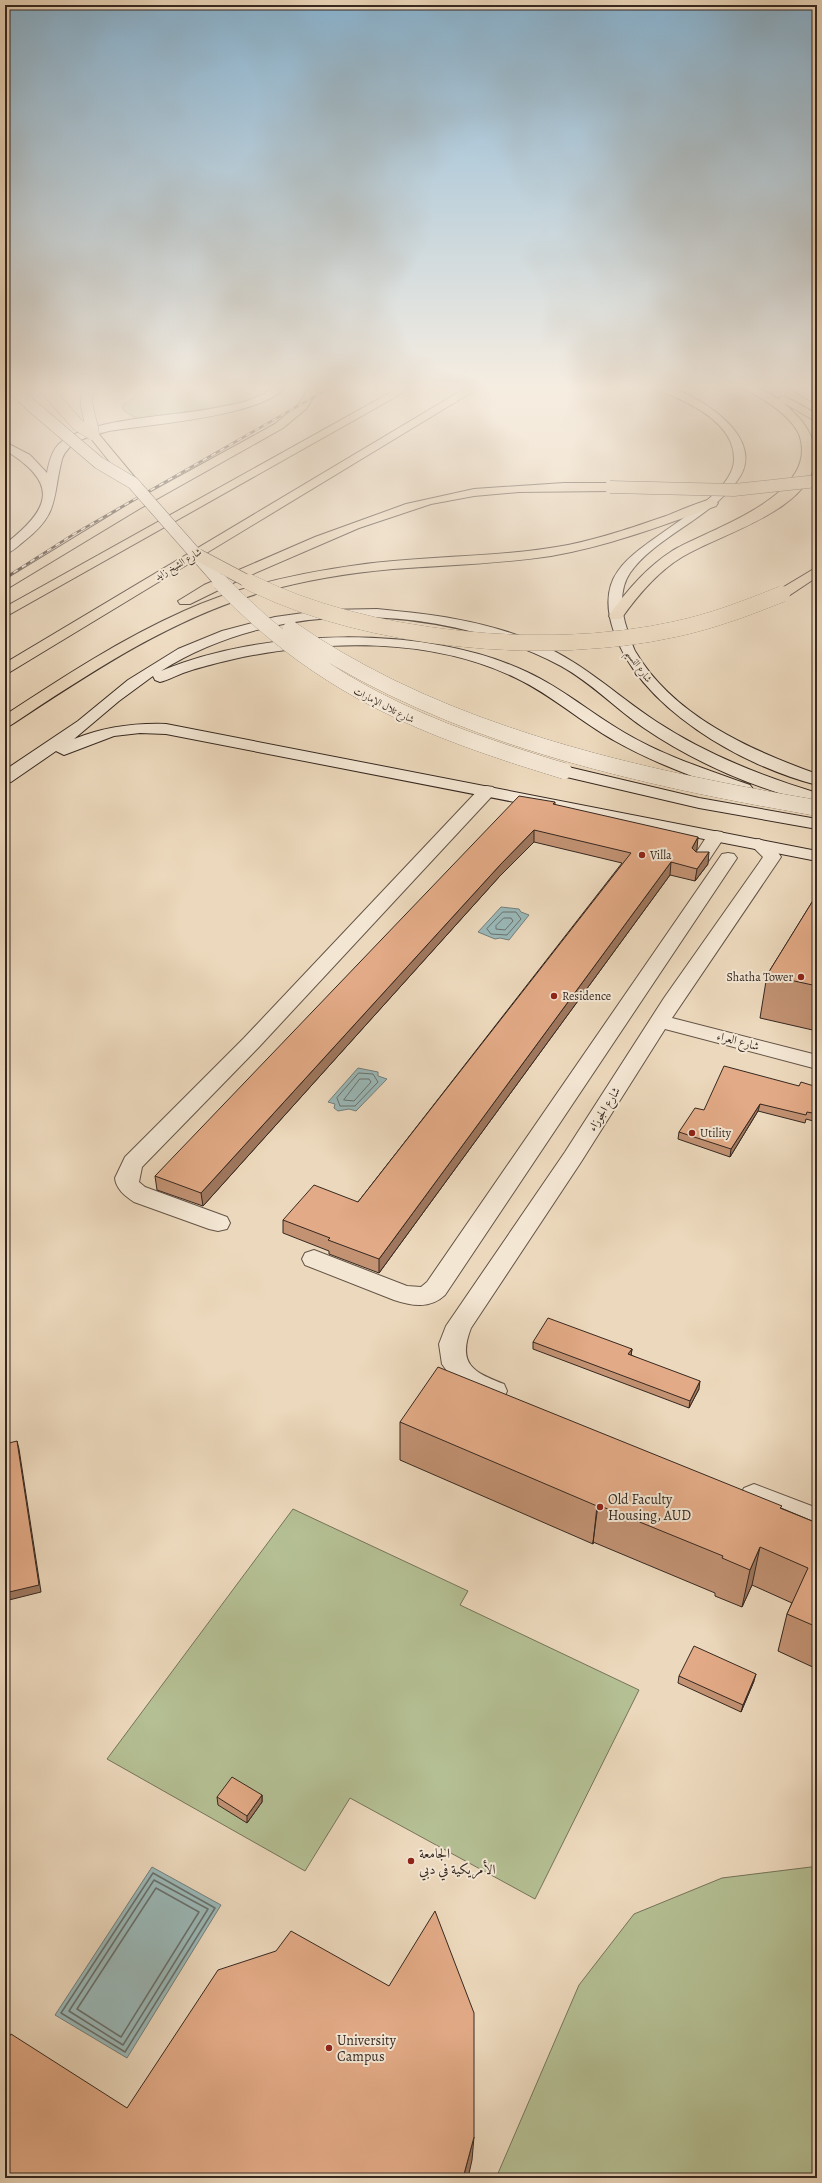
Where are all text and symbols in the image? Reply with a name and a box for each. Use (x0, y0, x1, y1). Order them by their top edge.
street label: شارع الشيخ زايد (152, 545, 206, 586)
street label: شارع النسيم (620, 647, 655, 687)
street label: شارع تلال الإمارات (350, 684, 417, 729)
place label: Villa (649, 847, 672, 863)
marker: Villa (637, 850, 647, 860)
place label: Shatha Tower (727, 969, 793, 985)
marker: Shatha Tower (796, 972, 806, 982)
place label: Residence (562, 988, 611, 1004)
marker: Residence (549, 991, 559, 1001)
street label: شارع العراء (714, 1028, 761, 1057)
street label: شارع الجوزاء (584, 1084, 627, 1136)
place label: Utility (700, 1125, 732, 1141)
marker: Utility (687, 1128, 697, 1138)
place label: Old Faculty Housing, AUD (608, 1490, 691, 1525)
marker: Old Faculty Housing, AUD (595, 1502, 605, 1512)
place label: الجامعة الأمريكية في دبي (419, 1844, 495, 1881)
marker: الجامعة الأمريكية في دبي (406, 1856, 416, 1866)
place label: University Campus (337, 2031, 397, 2066)
marker: University Campus (324, 2043, 334, 2053)

